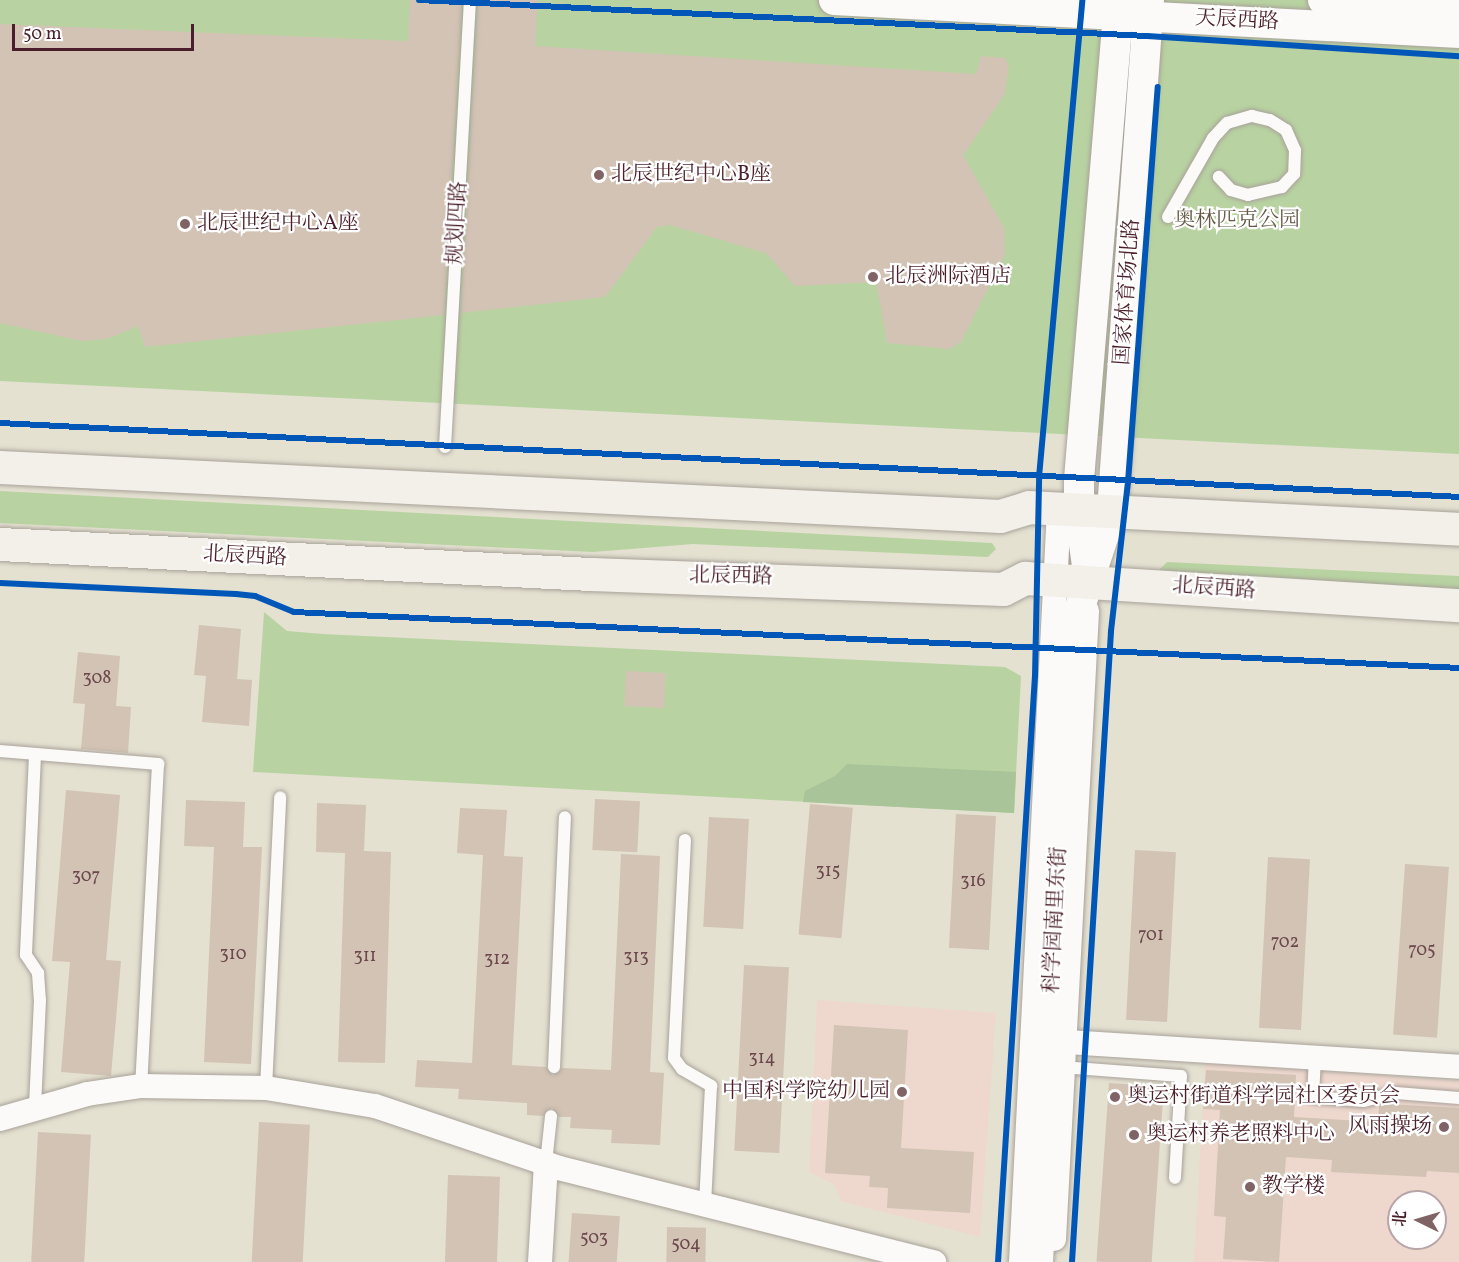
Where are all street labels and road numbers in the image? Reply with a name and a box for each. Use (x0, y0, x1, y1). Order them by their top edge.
street label: 天辰西路 (1194, 6, 1280, 36)
street label: 规划四路 (443, 180, 473, 266)
street label: 国家体育场北路 (1110, 218, 1146, 366)
street label: 北辰西路 (202, 542, 288, 572)
street label: 北辰西路 (689, 564, 773, 590)
street label: 北辰西路 (1171, 574, 1257, 604)
street label: 科学园南里东街 (1040, 846, 1072, 994)

